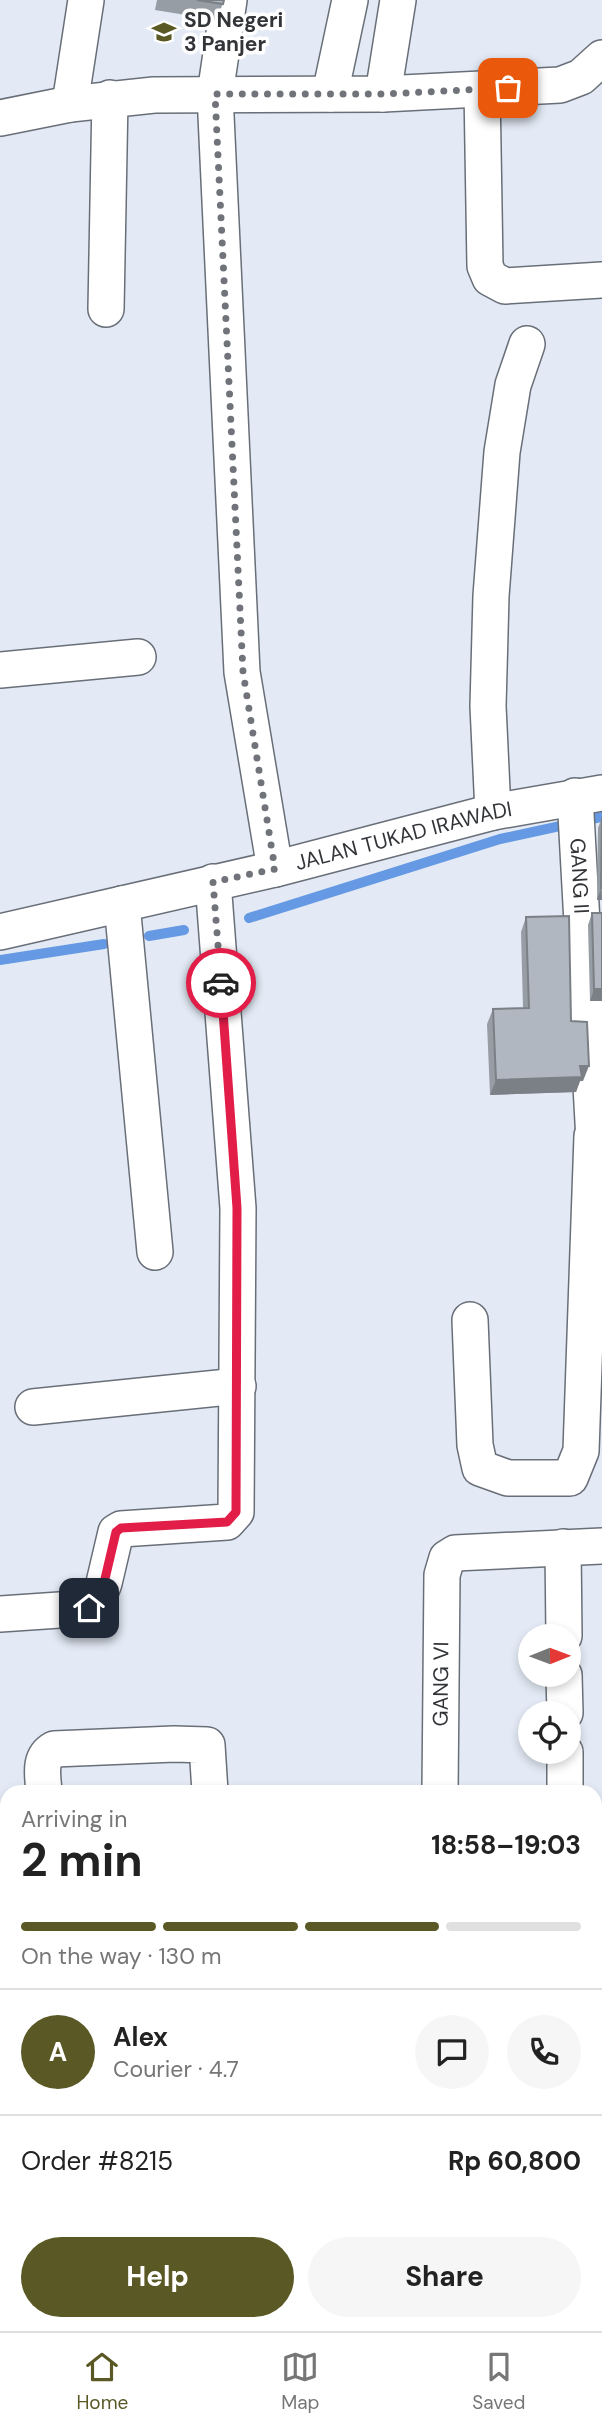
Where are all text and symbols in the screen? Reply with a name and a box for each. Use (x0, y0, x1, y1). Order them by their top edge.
place label: SD Negeri 3 Panjer (184, 6, 283, 58)
school or university icon: SD Negeri 3 Panjer (150, 18, 178, 46)
pin (478, 58, 538, 118)
icon: bag (489, 69, 527, 107)
street label: JALAN TUKAD IRAWADI (292, 795, 514, 877)
street label: GANG II (563, 837, 595, 914)
courier (186, 948, 256, 1018)
icon: car (202, 964, 240, 1002)
pin (59, 1578, 119, 1638)
icon: home (70, 1589, 108, 1627)
north arrow (518, 1624, 581, 1687)
map controls (518, 1624, 581, 1764)
street label: GANG VI (427, 1641, 455, 1727)
button: locate (518, 1701, 581, 1764)
text: Arriving in (21, 1804, 127, 1834)
text: 18:58–19:03 (431, 1828, 581, 1862)
text: 2 min (21, 1830, 143, 1890)
text: On the way · 130 m (21, 1941, 222, 1971)
button: chat (415, 2015, 489, 2089)
button: phone (507, 2015, 581, 2089)
text: Alex (113, 2020, 168, 2054)
text: A (49, 2035, 67, 2069)
text: Courier · 4.7 (113, 2054, 239, 2084)
text: Order #8215 (21, 2144, 173, 2178)
text: Rp 60,800 (448, 2144, 581, 2178)
button: Help (21, 2237, 294, 2317)
button: Share (308, 2237, 581, 2317)
tab: Home (76, 2348, 128, 2415)
tab: Map (281, 2348, 319, 2415)
tab: Saved (472, 2348, 526, 2415)

